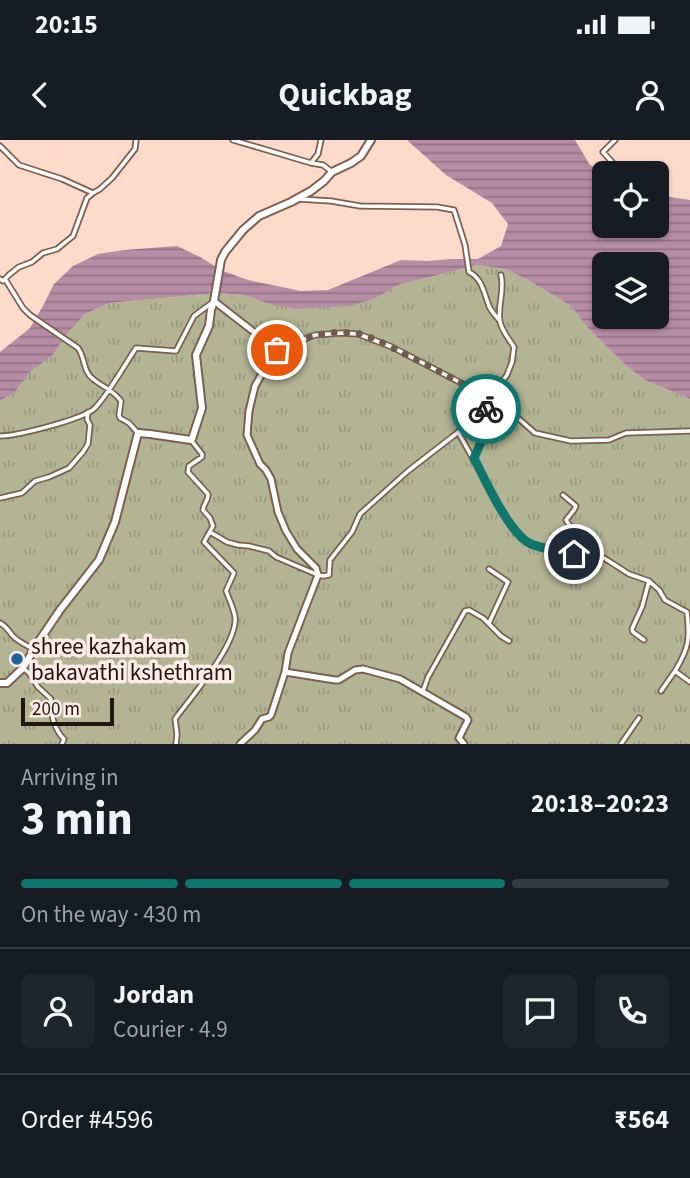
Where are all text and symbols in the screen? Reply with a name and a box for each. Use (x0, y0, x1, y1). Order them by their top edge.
text: 20:15 (35, 6, 98, 43)
text: Quickbag (278, 72, 412, 118)
icon: back (21, 76, 59, 114)
icon: person (631, 76, 669, 114)
map controls (592, 161, 669, 329)
button: locate (592, 161, 669, 238)
button: layers (592, 252, 669, 329)
pin (247, 320, 307, 380)
icon: bag (258, 331, 296, 369)
courier (451, 374, 521, 444)
icon: bike (467, 390, 505, 428)
pin (544, 524, 604, 584)
icon: home (555, 535, 593, 573)
place label: shree kazhakam bakavathi kshethram (31, 630, 233, 689)
marker: shree kazhakam bakavathi kshethram (9, 651, 25, 667)
scale bar (21, 695, 114, 727)
text: 200 m (32, 696, 80, 723)
text: Arriving in (21, 761, 119, 794)
text: 20:18–20:23 (531, 785, 669, 822)
text: 3 min (21, 787, 133, 852)
text: On the way · 430 m (21, 898, 201, 931)
button: person (21, 974, 95, 1048)
button: chat (503, 974, 577, 1048)
button: phone (595, 974, 669, 1048)
text: Jordan (113, 976, 194, 1013)
text: Courier · 4.9 (113, 1013, 228, 1046)
text: Order #4596 (21, 1101, 153, 1138)
text: ₹564 (614, 1101, 669, 1138)

